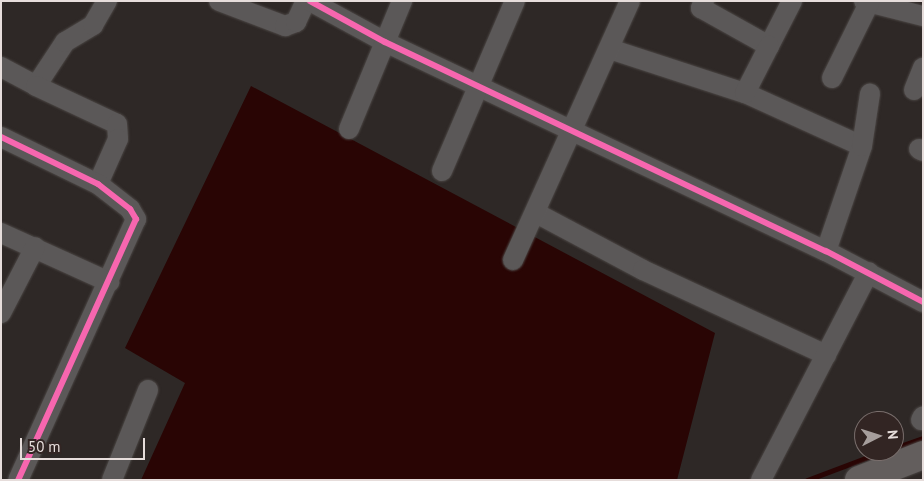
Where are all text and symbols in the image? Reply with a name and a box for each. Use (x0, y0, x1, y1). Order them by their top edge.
north arrow (854, 411, 904, 461)
scale bar (22, 428, 148, 460)
text: N (884, 429, 902, 440)
text: 50 m (28, 437, 61, 456)

